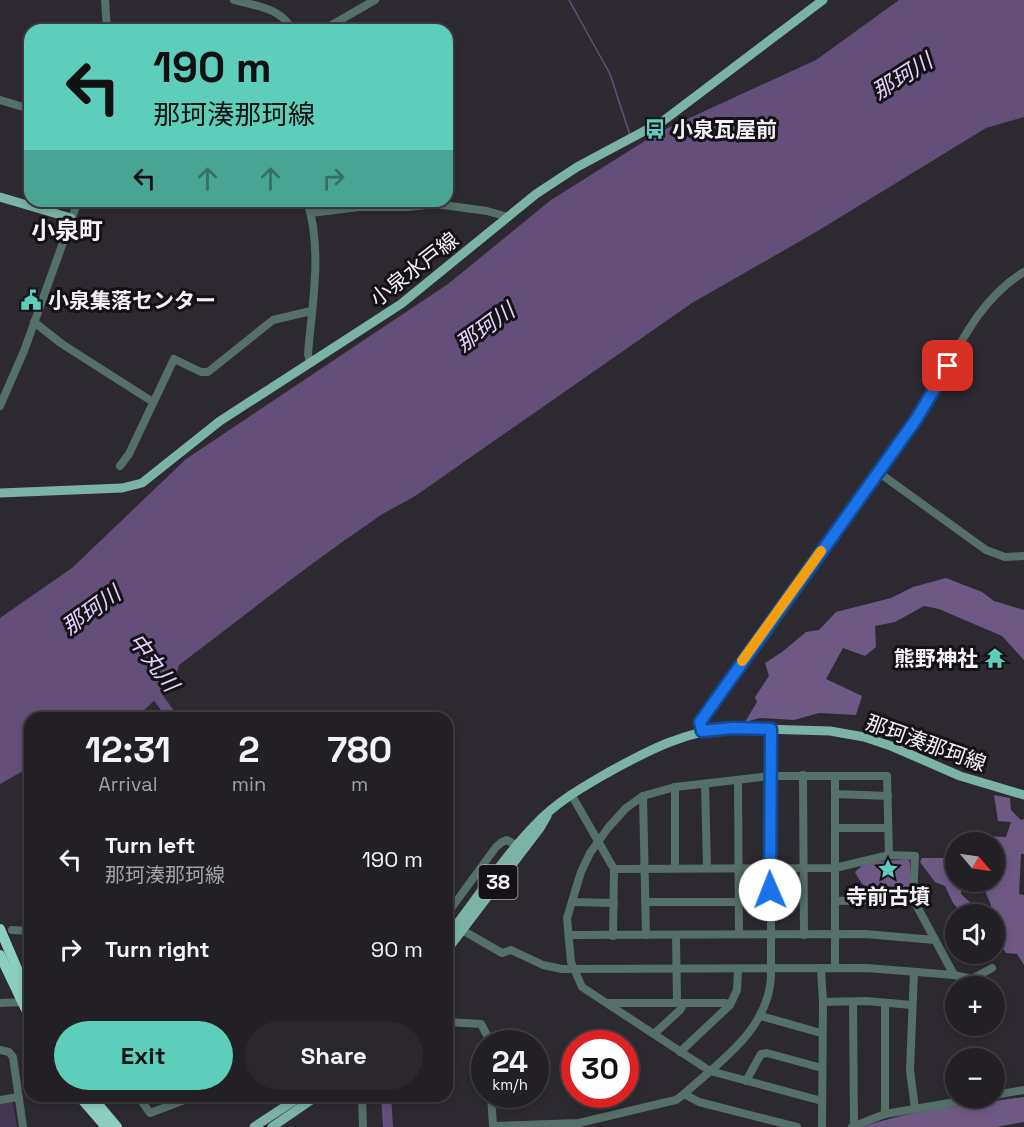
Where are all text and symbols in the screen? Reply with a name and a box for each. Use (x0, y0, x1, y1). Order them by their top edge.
text: 190 m (153, 41, 272, 94)
water label: 那珂川 (867, 46, 939, 105)
icon: left (54, 48, 132, 126)
text: 那珂湊那珂線 (153, 97, 315, 132)
place label: 小泉瓦屋前 (672, 116, 777, 143)
bus stop icon: 小泉瓦屋前 (643, 117, 667, 141)
icon: left (128, 162, 161, 195)
icon: ahead (191, 162, 224, 195)
icon: ahead (254, 162, 287, 195)
icon: right (317, 162, 350, 195)
district label: 小泉町 (31, 215, 103, 246)
street label: 小泉水戸線 (364, 226, 464, 312)
place label: 小泉集落センター (48, 287, 216, 314)
public building icon: 小泉集落センター (19, 288, 43, 312)
water label: 那珂川 (450, 295, 522, 358)
pin (922, 340, 973, 391)
icon: arrive (931, 349, 964, 382)
water label: 那珂川 (56, 578, 128, 641)
water label: 中丸川 (123, 627, 186, 698)
place label: 熊野神社 (894, 645, 978, 672)
temple icon: 熊野神社 (983, 646, 1007, 670)
street label: 那珂湊那珂線 (862, 709, 990, 777)
text: 12:31 (85, 727, 171, 773)
text: 2 (238, 727, 260, 773)
text: 780 (327, 727, 392, 773)
text: Arrival (98, 771, 158, 797)
text: min (232, 771, 266, 797)
text: m (351, 771, 368, 797)
text: Turn left (105, 831, 195, 859)
north arrow (945, 832, 1005, 892)
map controls (945, 832, 1005, 1108)
icon: left (54, 843, 87, 876)
text: 190 m (362, 845, 423, 873)
place icon: 寺前古墳 (876, 857, 900, 881)
position arrow (738, 858, 802, 922)
text: 那珂湊那珂線 (105, 862, 225, 888)
road number: 38 (478, 865, 518, 899)
place label: 寺前古墳 (846, 883, 930, 910)
button: sound (945, 904, 1005, 964)
icon: right (54, 933, 87, 966)
text: Turn right (105, 935, 210, 963)
text: 90 m (371, 935, 423, 963)
button: + (945, 976, 1005, 1036)
button: Exit (54, 1021, 233, 1090)
button: Share (245, 1021, 423, 1090)
speed limit sign: 30 (561, 1030, 639, 1108)
text: 24 (492, 1042, 528, 1081)
button: − (945, 1048, 1005, 1108)
text: km/h (492, 1075, 528, 1094)

